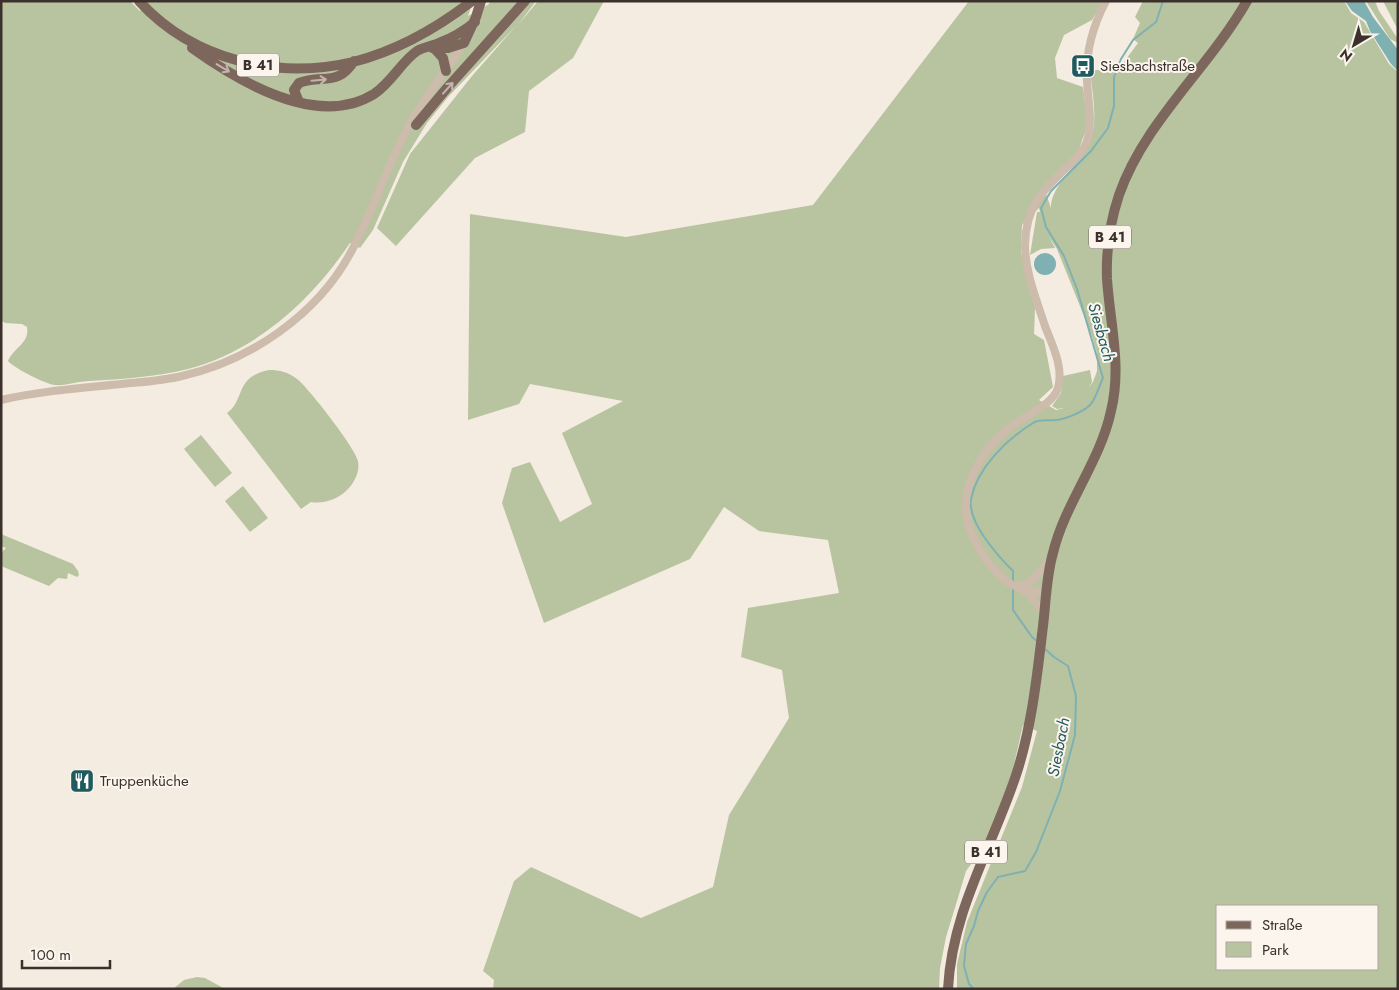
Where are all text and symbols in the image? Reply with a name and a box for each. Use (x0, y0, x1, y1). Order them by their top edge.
north arrow (1329, 20, 1379, 70)
text: N (1335, 44, 1357, 67)
bus stop icon: Siesbachstraße (1070, 53, 1096, 79)
road number: B 41 (237, 54, 279, 76)
place label: Siesbachstraße (1100, 55, 1195, 77)
one-way arrow (215, 63, 229, 73)
one-way arrow (310, 75, 326, 84)
one-way arrow (442, 81, 453, 94)
road number: B 41 (1089, 226, 1131, 248)
water label: Siesbach (1082, 300, 1121, 364)
water label: Siesbach (1041, 715, 1076, 779)
restaurant icon: Truppenküche (69, 768, 95, 794)
place label: Truppenküche (100, 770, 189, 792)
road number: B 41 (965, 840, 1007, 864)
legend (1216, 905, 1379, 970)
text: Straße (1262, 914, 1303, 936)
scale bar (22, 938, 110, 970)
text: Park (1262, 939, 1289, 961)
text: 100 m (30, 944, 71, 966)

